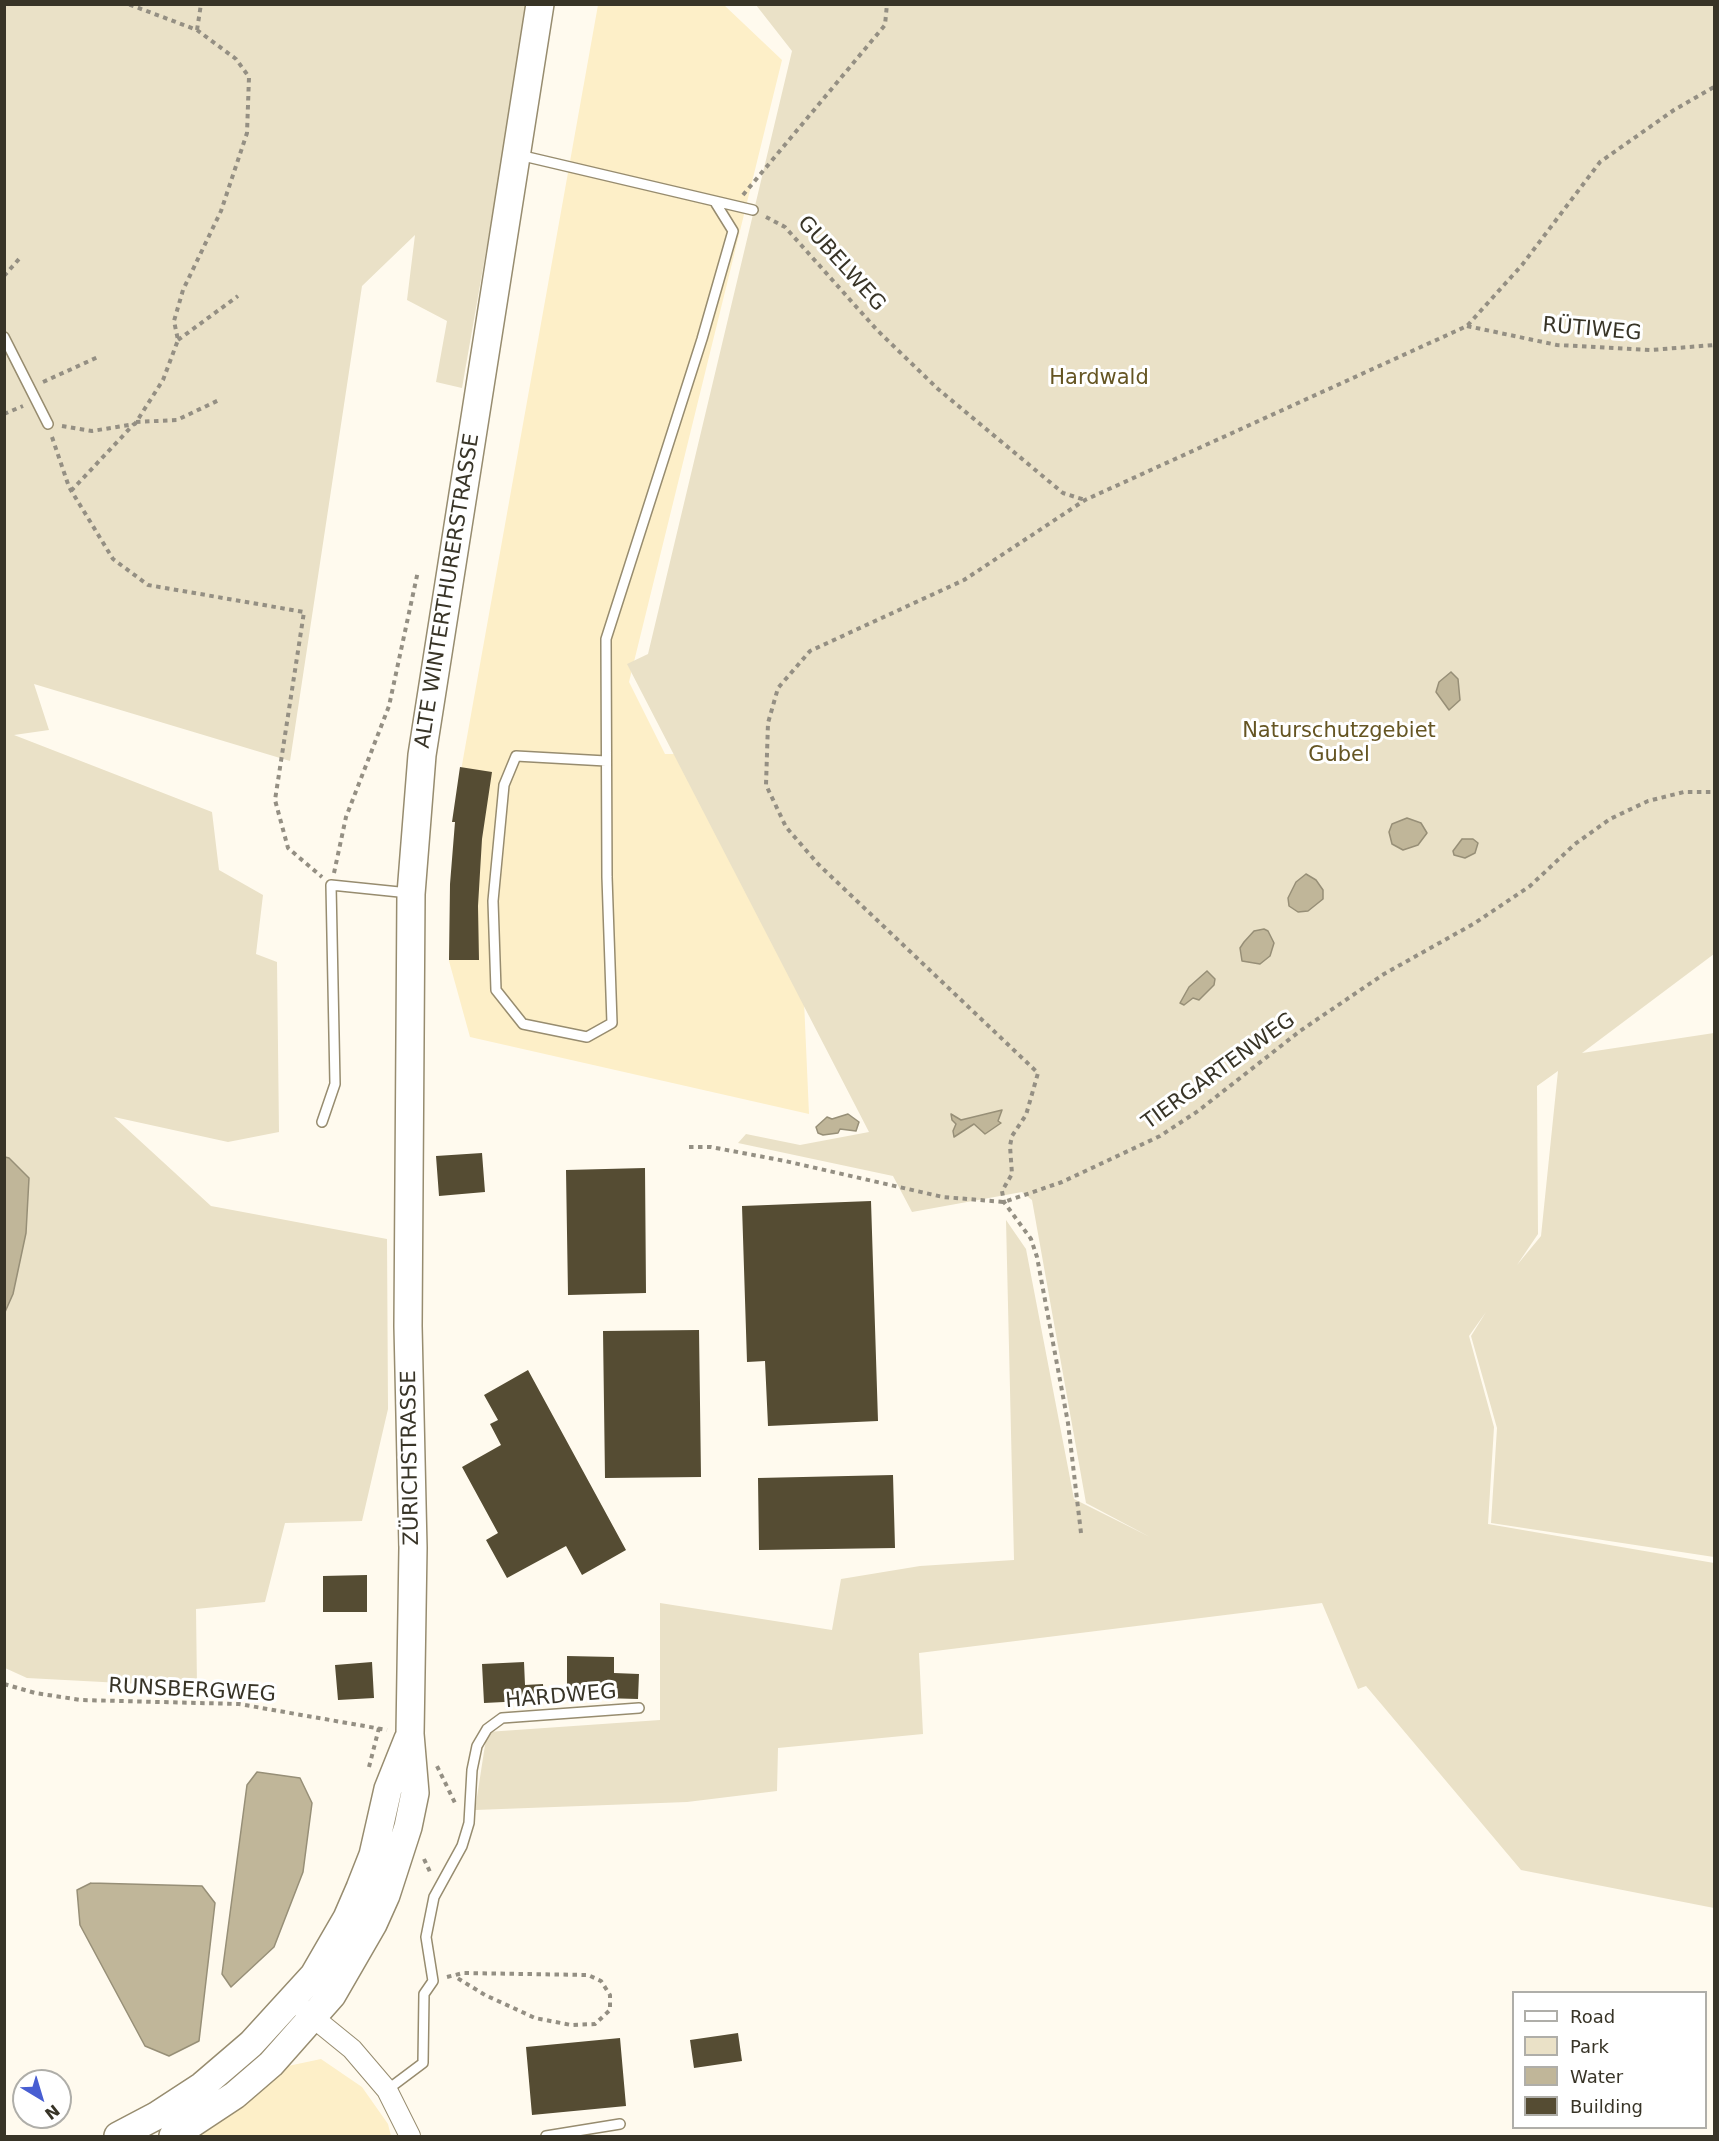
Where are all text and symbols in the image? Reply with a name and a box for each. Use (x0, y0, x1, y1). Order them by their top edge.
street label: GUBELWEG (792, 211, 890, 317)
street label: RÜTIWEG (1541, 313, 1643, 347)
park label: Hardwald (1049, 366, 1149, 392)
street label: ALTE WINTERTHURERSTRASSE (411, 432, 485, 750)
park label: Naturschutzgebiet Gubel (1242, 719, 1436, 769)
street label: TIERGARTENWEG (1138, 1008, 1300, 1136)
street label: ZÜRICHSTRASSE (397, 1370, 425, 1546)
street label: RUNSBERGWEG (108, 1674, 276, 1708)
street label: HARDWEG (505, 1680, 617, 1714)
legend (1512, 1991, 1707, 2129)
text: Road (1570, 2006, 1615, 2027)
text: Park (1570, 2036, 1609, 2057)
text: Water (1570, 2066, 1623, 2087)
north arrow (12, 2069, 72, 2129)
text: Building (1570, 2096, 1643, 2117)
text: N (41, 2100, 63, 2124)

